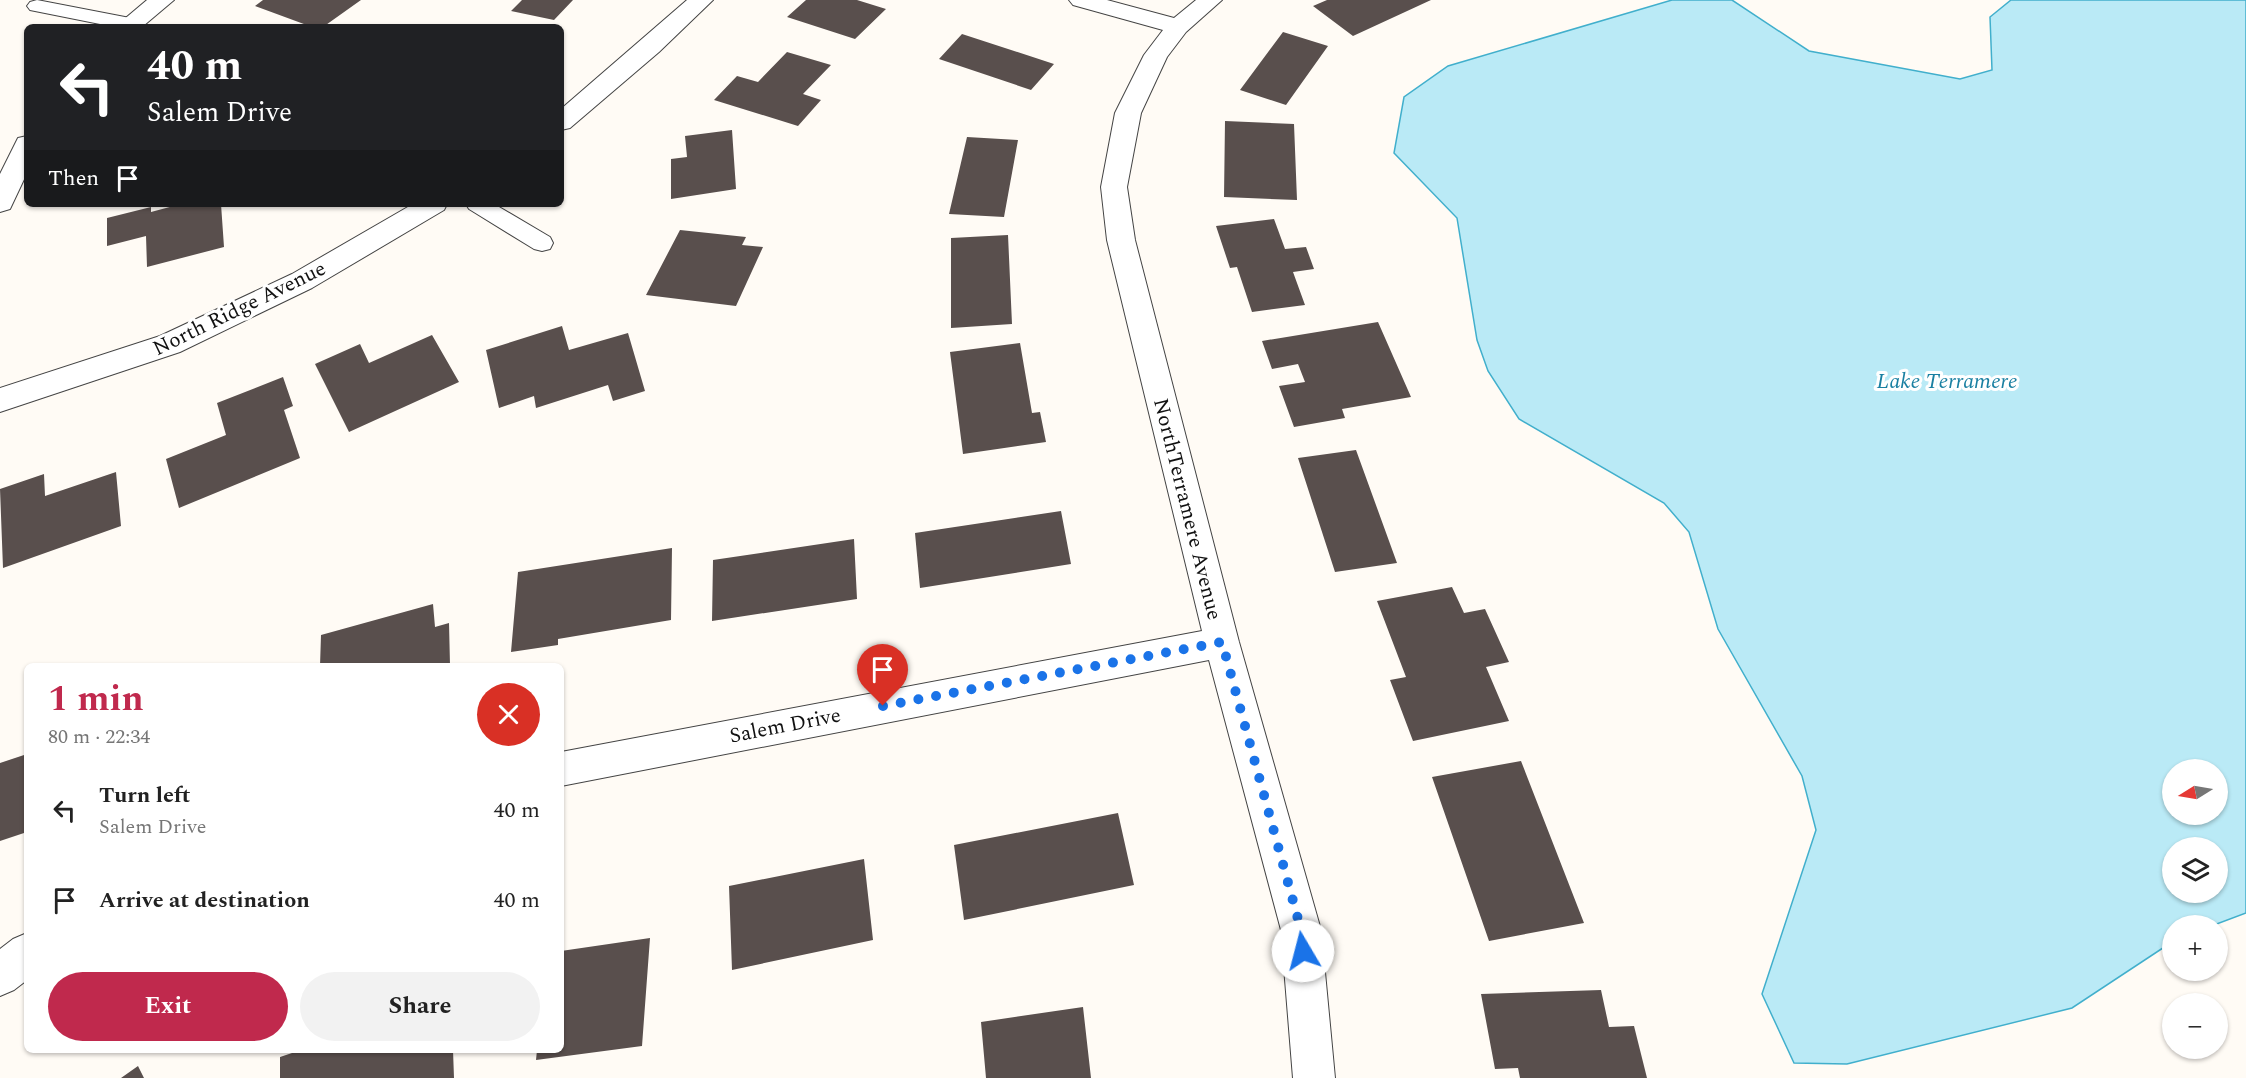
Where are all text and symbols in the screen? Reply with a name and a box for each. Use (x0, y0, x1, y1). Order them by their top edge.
text: 40 m (147, 35, 242, 98)
icon: left (48, 48, 126, 126)
text: Salem Drive (147, 92, 292, 134)
text: Then (48, 162, 99, 195)
icon: arrive (111, 162, 144, 195)
street label: North Ridge Avenue (147, 253, 332, 365)
water label: Lake Terramere (1876, 365, 2018, 398)
street label: NorthTerramere Avenue (1144, 395, 1230, 624)
pin (857, 644, 908, 706)
icon: arrive (866, 653, 899, 686)
text: 1 min (48, 672, 144, 727)
button: close (477, 683, 540, 746)
street label: Salem Drive (727, 700, 844, 752)
text: 80 m · 22:34 (48, 722, 150, 752)
north arrow (2162, 759, 2228, 825)
map controls (2162, 759, 2228, 1059)
text: Turn left (99, 779, 191, 812)
icon: left (48, 794, 81, 827)
text: 40 m (494, 794, 540, 827)
text: Salem Drive (99, 812, 206, 842)
button: layers (2162, 837, 2228, 903)
icon: arrive (48, 884, 81, 917)
text: Arrive at destination (99, 884, 310, 917)
text: 40 m (494, 884, 540, 917)
button: + (2162, 915, 2228, 981)
position arrow (1271, 919, 1335, 983)
button: Exit (48, 972, 288, 1041)
button: Share (300, 972, 540, 1041)
button: − (2162, 993, 2228, 1059)

